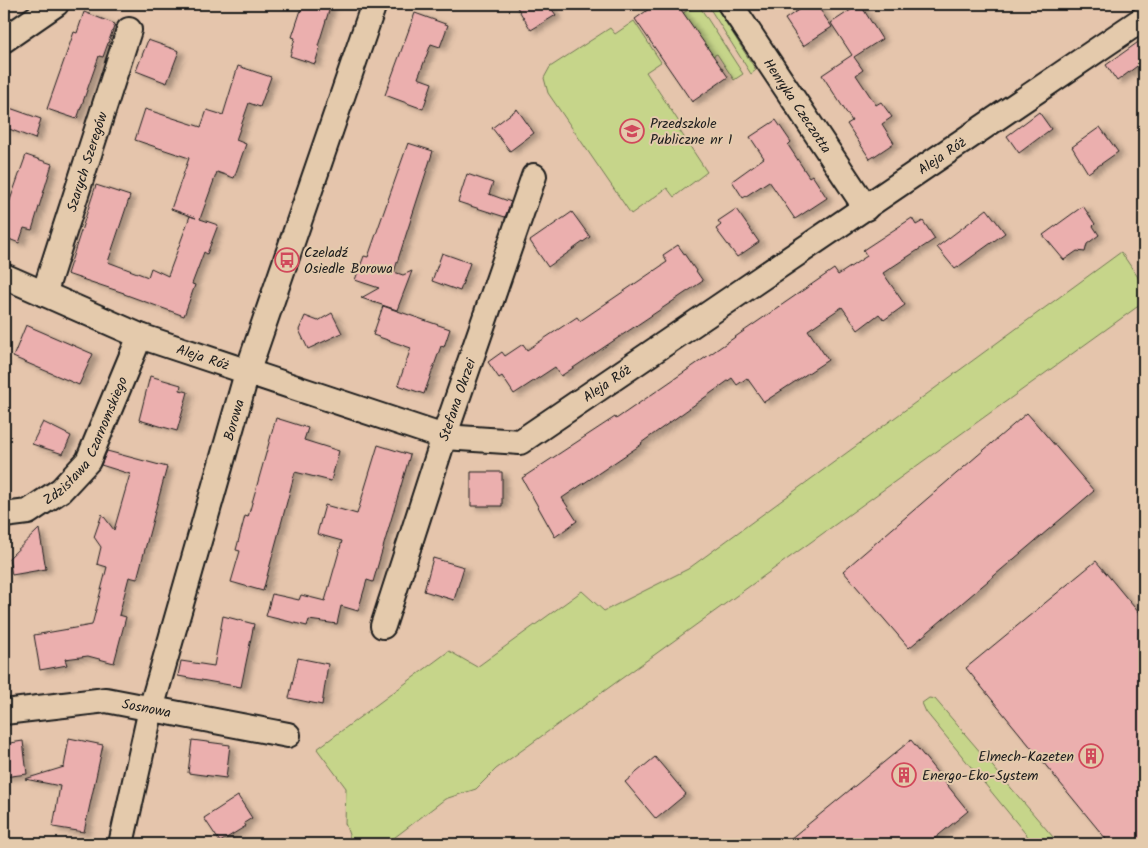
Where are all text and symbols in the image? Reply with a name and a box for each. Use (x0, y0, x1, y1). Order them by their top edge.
street label: Henryka Czeczotta (757, 54, 837, 158)
street label: Szarych Szeregów (61, 109, 114, 215)
place label: Przedszkole Publiczne nr 1 (650, 113, 732, 151)
school or university icon: Przedszkole Publiczne nr 1 (619, 118, 645, 144)
street label: Aleja Róż (914, 132, 971, 181)
place label: Czeladź Osiedle Borowa (304, 242, 393, 280)
bus stop icon: Czeladź Osiedle Borowa (274, 247, 300, 273)
street label: Aleja Róż (173, 339, 232, 377)
street label: Stefana Okrzei (433, 355, 482, 444)
street label: Aleja Róż (579, 359, 636, 408)
street label: Zdzisława Czarnomskiego (39, 373, 134, 511)
street label: Borowa (218, 397, 251, 443)
street label: Sosnowa (120, 693, 173, 724)
building icon: Elmech-Kazeten (1078, 743, 1104, 769)
place label: Elmech-Kazeten (978, 746, 1074, 768)
building icon: Energo-Eko-System (891, 762, 917, 788)
place label: Energo-Eko-System (922, 765, 1038, 787)

